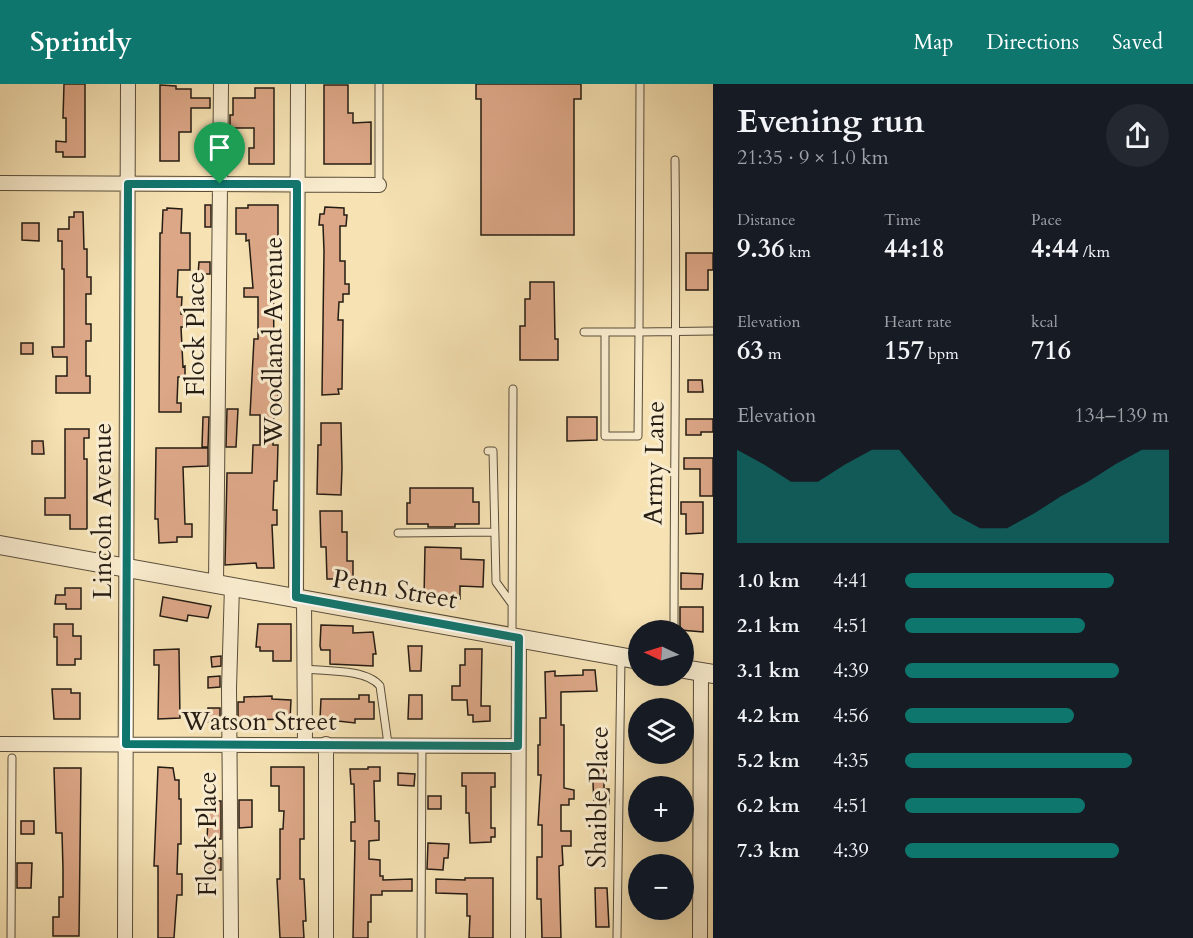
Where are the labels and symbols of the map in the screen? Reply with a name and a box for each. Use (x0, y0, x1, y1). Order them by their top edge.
pin (194, 122, 245, 184)
street label: Woodland Avenue (256, 237, 291, 446)
street label: Flock Place (178, 271, 213, 397)
street label: Army Lane (635, 401, 673, 525)
street label: Lincoln Avenue (85, 423, 120, 599)
street label: Penn Street (330, 561, 460, 617)
north arrow (628, 620, 694, 686)
street label: Watson Street (180, 704, 337, 739)
street label: Shaible Place (579, 726, 617, 868)
street label: Flock Place (190, 771, 225, 897)

